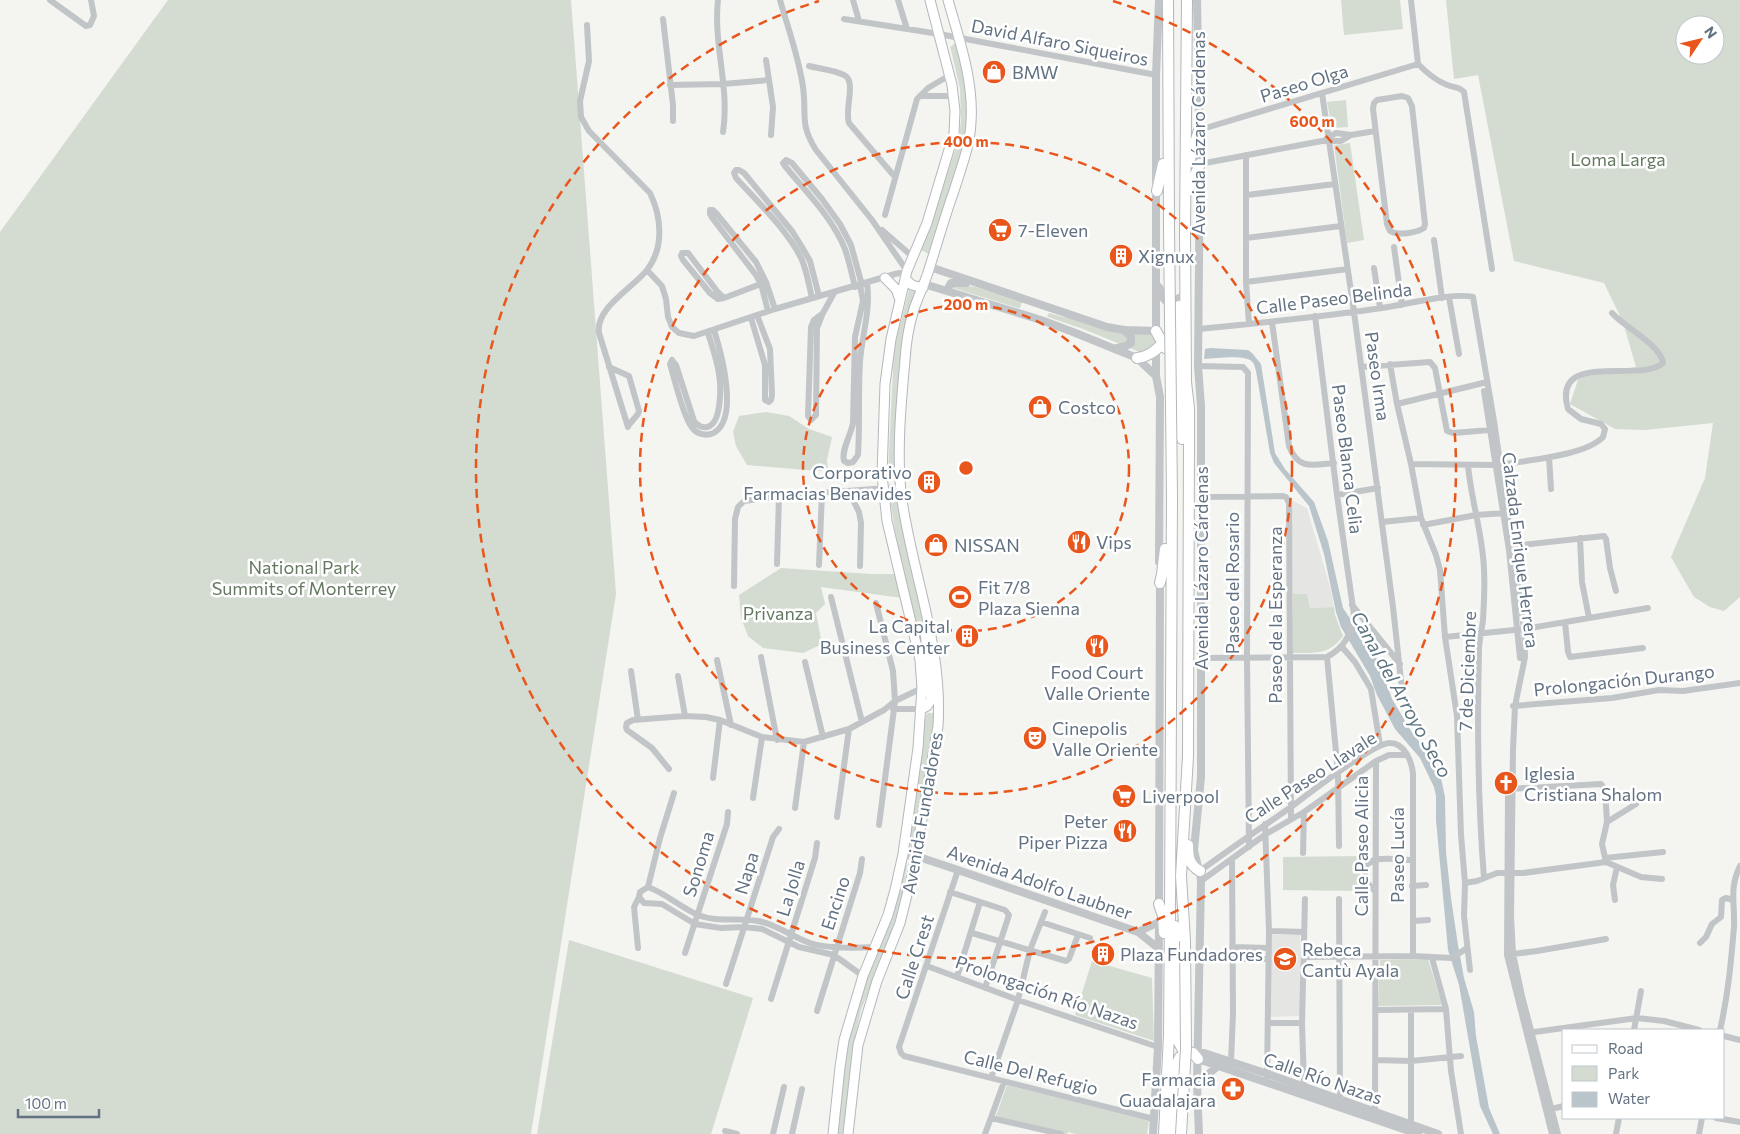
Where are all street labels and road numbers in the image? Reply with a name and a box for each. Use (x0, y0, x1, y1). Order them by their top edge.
street label: David Alfaro Siqueiros (969, 14, 1151, 70)
street label: Avenida Lázaro Cárdenas (1187, 31, 1209, 235)
street label: Paseo Olga (1257, 59, 1351, 107)
street label: Calle Paseo Belinda (1255, 278, 1413, 318)
street label: Paseo Irma (1361, 330, 1395, 422)
street label: Paseo Blanca Celia (1328, 383, 1368, 535)
street label: Calzada Enrique Herrera (1498, 451, 1544, 649)
street label: Avenida Lázaro Cárdenas (1190, 466, 1212, 670)
street label: Paseo del Rosario (1221, 512, 1243, 654)
street label: Paseo de la Esperanza (1264, 526, 1286, 704)
street label: 7 de Diciembre (1454, 611, 1480, 731)
street label: Prolongación Durango (1532, 660, 1716, 700)
street label: Calle Paseo Llavale (1240, 726, 1380, 828)
street label: Avenida Fundadores (897, 730, 947, 896)
street label: Calle Paseo Alicia (1350, 776, 1372, 917)
street label: Paseo Lucía (1386, 807, 1408, 903)
street label: Sonoma (678, 829, 718, 899)
street label: Avenida Adolfo Laubner (945, 840, 1135, 924)
street label: Napa (729, 849, 763, 897)
street label: La Jolla (771, 857, 809, 919)
street label: Encino (816, 873, 854, 933)
street label: Calle Crest (890, 912, 938, 1002)
street label: Prolongación Río Nazas (953, 950, 1141, 1034)
street label: Calle Del Refugio (962, 1045, 1100, 1099)
street label: Calle Río Nazas (1261, 1047, 1385, 1109)

